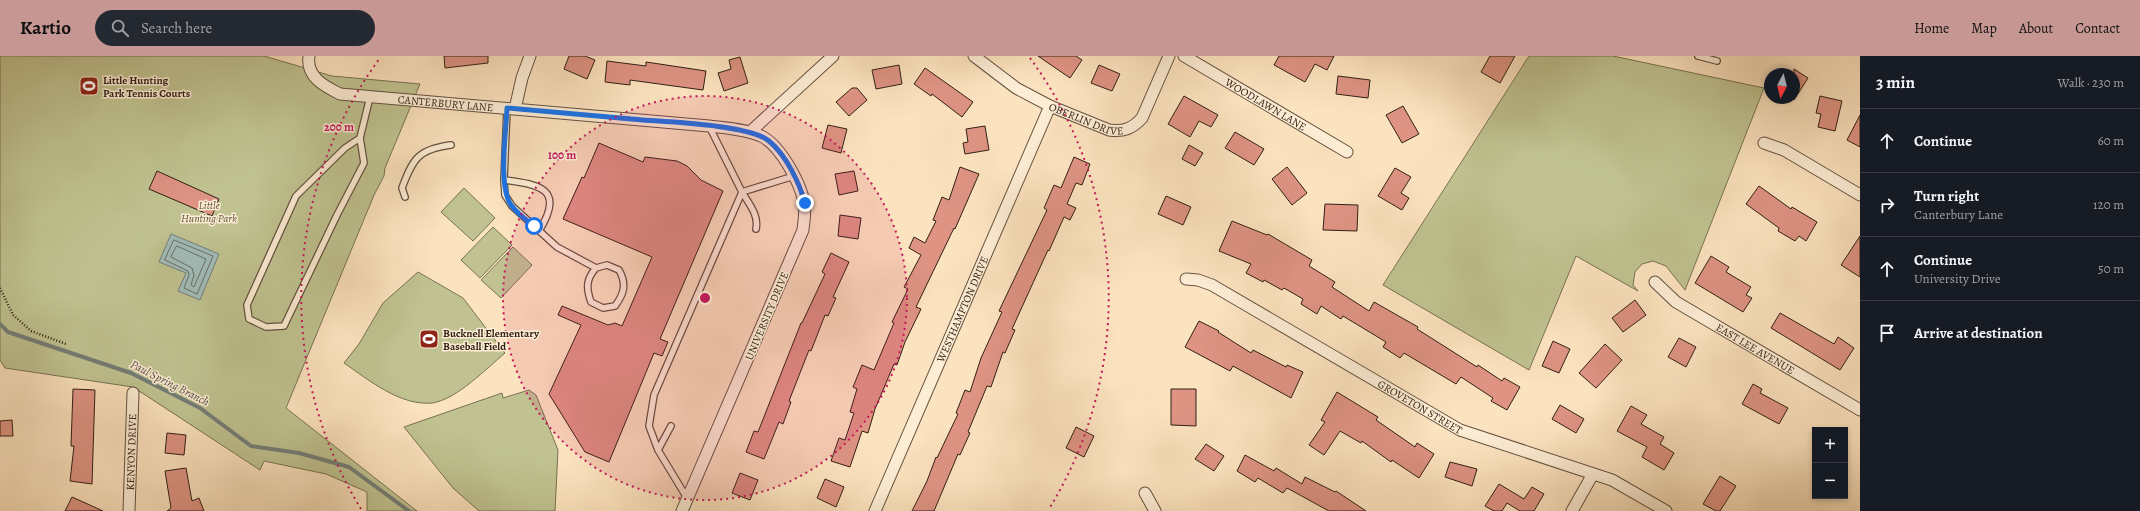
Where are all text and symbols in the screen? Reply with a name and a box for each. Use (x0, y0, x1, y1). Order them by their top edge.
search box (95, 10, 375, 46)
text: Kartio (20, 15, 71, 41)
icon: search (109, 17, 131, 39)
text: Search here (141, 18, 212, 38)
text: Home (1914, 19, 1949, 38)
text: Map (1971, 19, 1997, 38)
text: About (2019, 19, 2053, 38)
text: Contact (2075, 19, 2120, 38)
north arrow (1764, 68, 1800, 104)
text: 3 min (1876, 71, 1915, 94)
place label: Little Hunting Park Tennis Courts (103, 73, 191, 101)
street label: WOODLAWN LANE (1222, 74, 1309, 134)
text: Walk · 230 m (2058, 74, 2124, 91)
sports icon: Little Hunting Park Tennis Courts (78, 75, 100, 97)
street label: CANTERBURY LANE (397, 92, 494, 115)
street label: OBERLIN DRIVE (1047, 99, 1124, 138)
text: 200 m (324, 119, 354, 135)
icon: ahead (1876, 130, 1898, 152)
text: Continue (1914, 131, 1972, 151)
text: 60 m (2098, 132, 2124, 149)
text: 100 m (548, 147, 576, 163)
text: Turn right (1914, 186, 1979, 206)
route end (796, 194, 814, 212)
icon: right (1876, 194, 1898, 216)
text: 120 m (2093, 196, 2124, 213)
park label: Little Hunting Park (181, 198, 237, 226)
text: Canterbury Lane (1914, 206, 2003, 223)
route start (525, 217, 543, 235)
text: Continue (1914, 250, 1972, 270)
street label: WESTHAMPTON DRIVE (932, 254, 992, 365)
icon: ahead (1876, 258, 1898, 280)
text: 50 m (2098, 260, 2124, 277)
street label: UNIVERSITY DRIVE (742, 270, 792, 362)
text: University Drive (1914, 270, 2001, 287)
centre of rings (698, 291, 712, 305)
street label: EAST LEE AVENUE (1713, 320, 1797, 377)
icon: arrive (1876, 322, 1898, 344)
text: Arrive at destination (1914, 323, 2043, 343)
place label: Bucknell Elementary Baseball Field (443, 326, 540, 354)
sports icon: Bucknell Elementary Baseball Field (418, 328, 440, 350)
water label: Paul Spring Branch (128, 356, 212, 410)
street label: GROVETON STREET (1375, 376, 1465, 437)
street label: KENYON DRIVE (122, 414, 140, 491)
map controls (1812, 427, 1848, 499)
button: + (1812, 427, 1848, 463)
button: − (1812, 463, 1848, 499)

